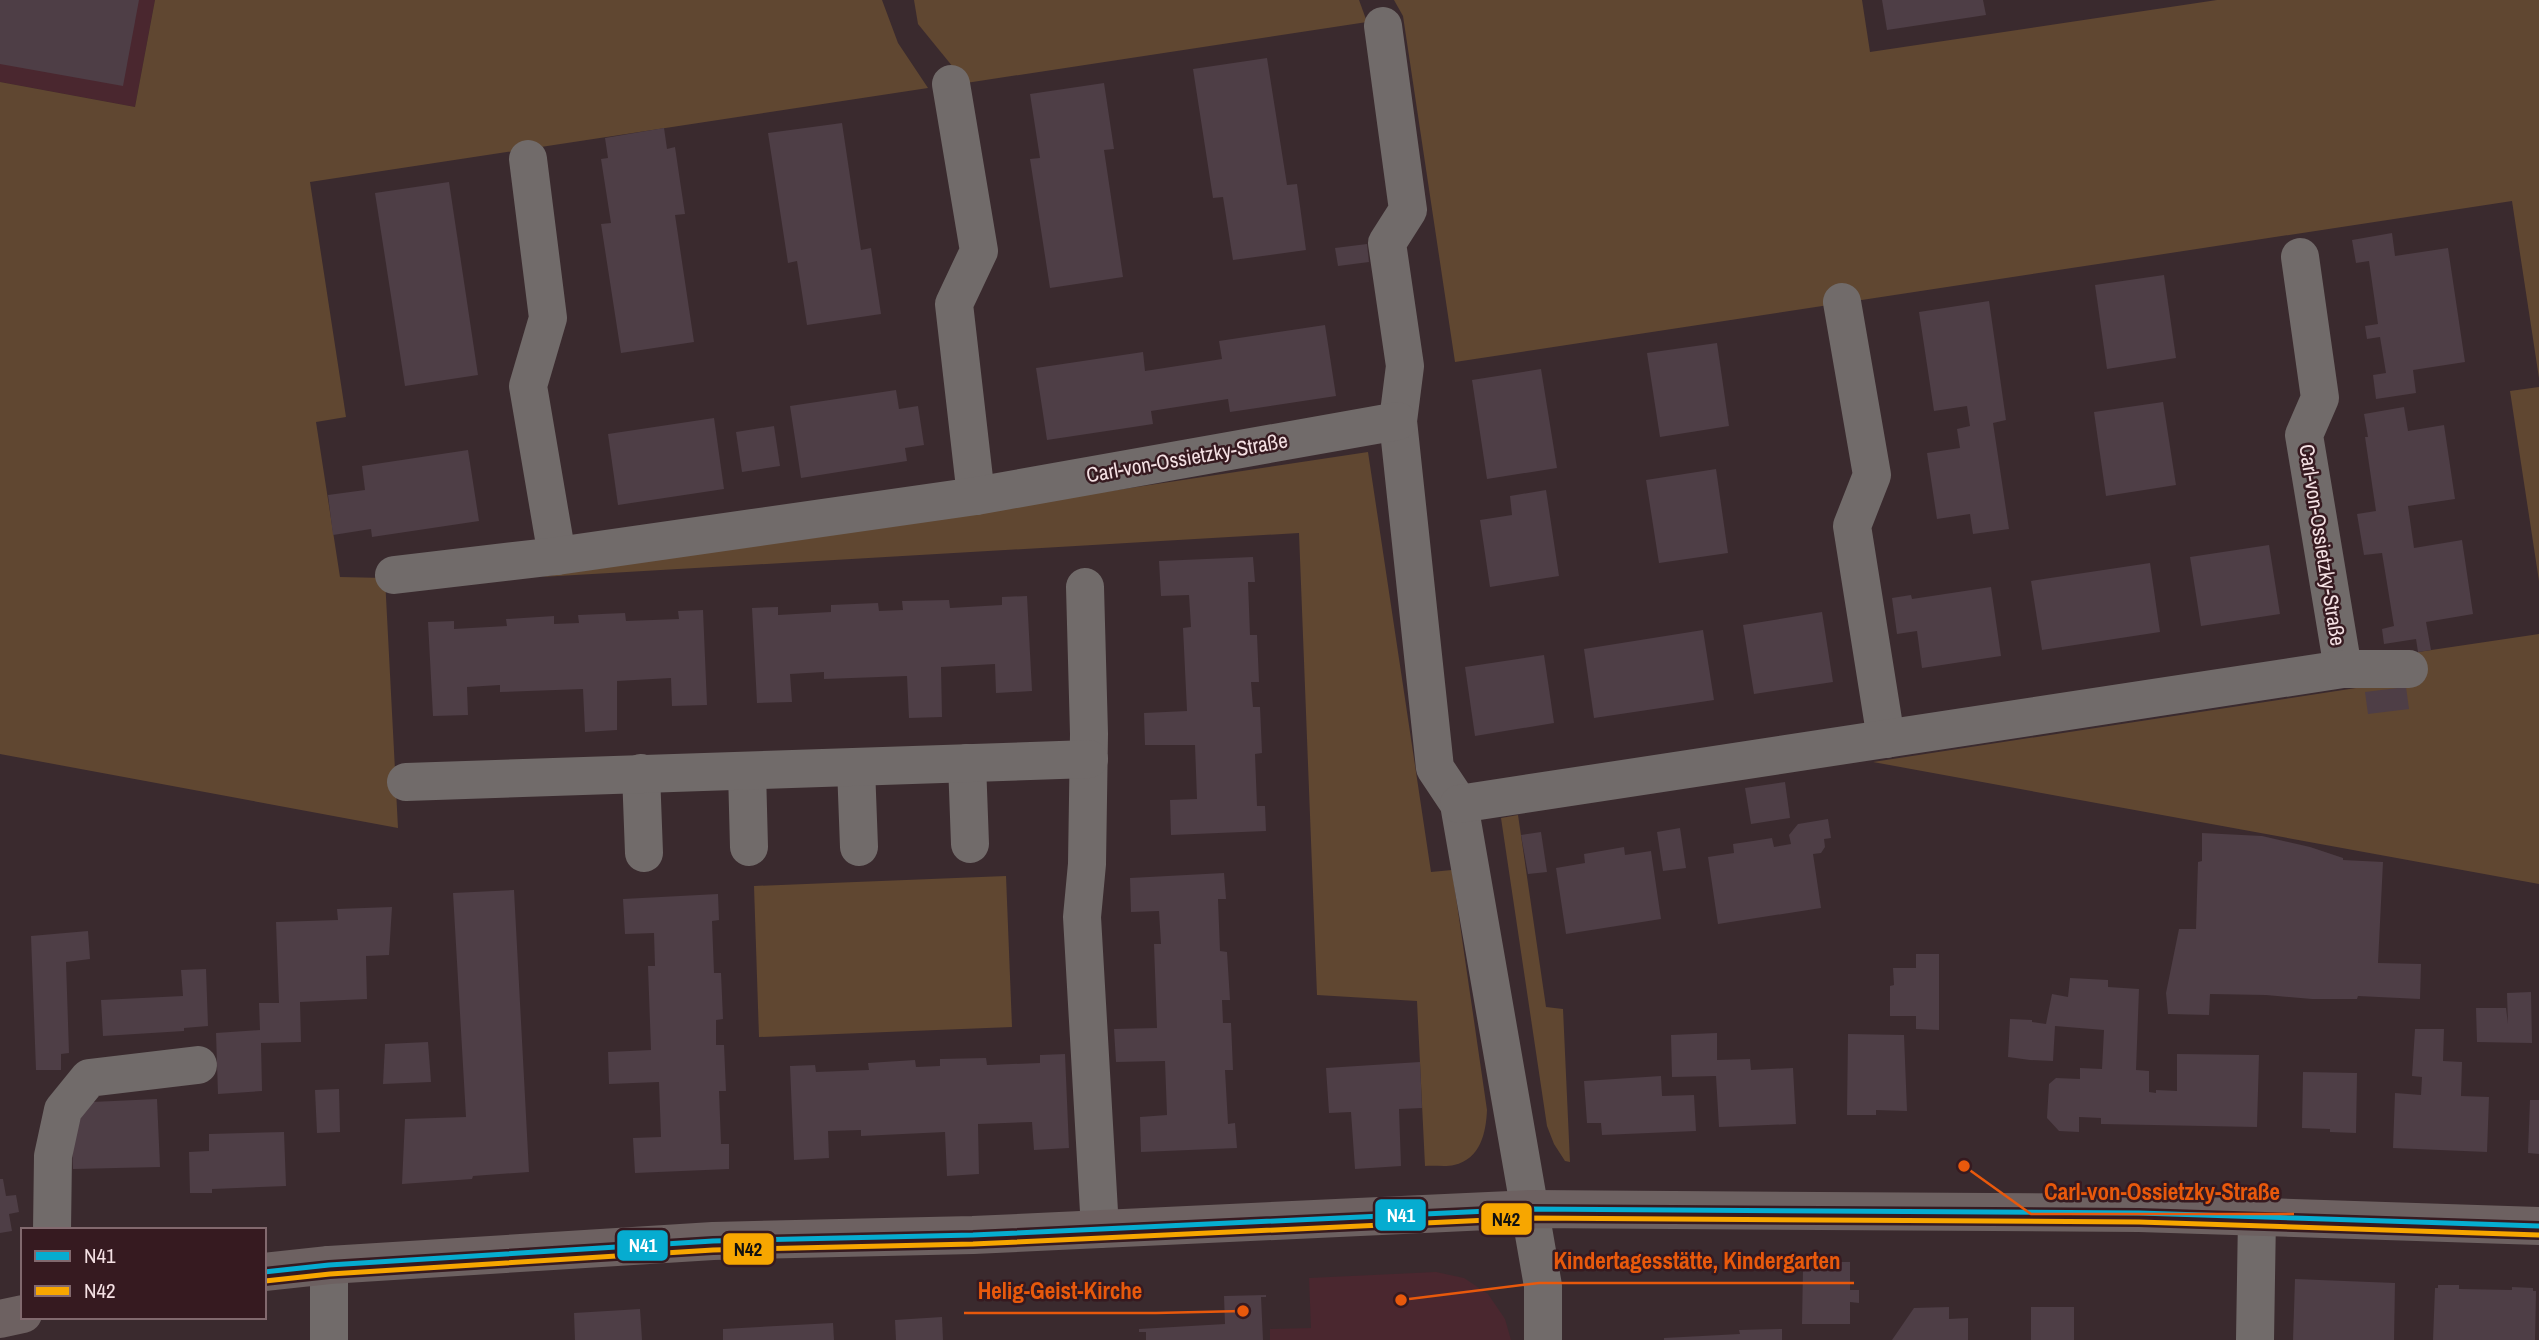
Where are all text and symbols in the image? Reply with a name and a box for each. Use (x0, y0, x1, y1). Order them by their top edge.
street label: Carl-von-Ossietzky-Straße (1084, 426, 1290, 489)
street label: Carl-von-Ossietzky-Straße (2292, 442, 2353, 648)
callout: Carl-von-Ossietzky-Straße (2031, 1170, 2294, 1214)
text: Carl-von-Ossietzky-Straße (2044, 1176, 2280, 1207)
line badge: N41 (1374, 1198, 1427, 1232)
text: N41 (1387, 1202, 1416, 1228)
line badge: N42 (1480, 1202, 1533, 1236)
text: N42 (1492, 1206, 1521, 1232)
legend (21, 1228, 266, 1319)
line badge: N41 (616, 1229, 669, 1262)
text: N41 (629, 1232, 658, 1258)
line badge: N42 (722, 1232, 775, 1266)
text: N42 (734, 1236, 763, 1262)
callout: Kindertagesstätte, Kindergarten (1539, 1239, 1854, 1283)
text: N41 (84, 1241, 116, 1270)
text: Kindertagesstätte, Kindergarten (1553, 1245, 1841, 1276)
callout: Helig-Geist-Kirche (964, 1269, 1156, 1313)
text: Helig-Geist-Kirche (978, 1275, 1142, 1306)
text: N42 (84, 1276, 116, 1305)

